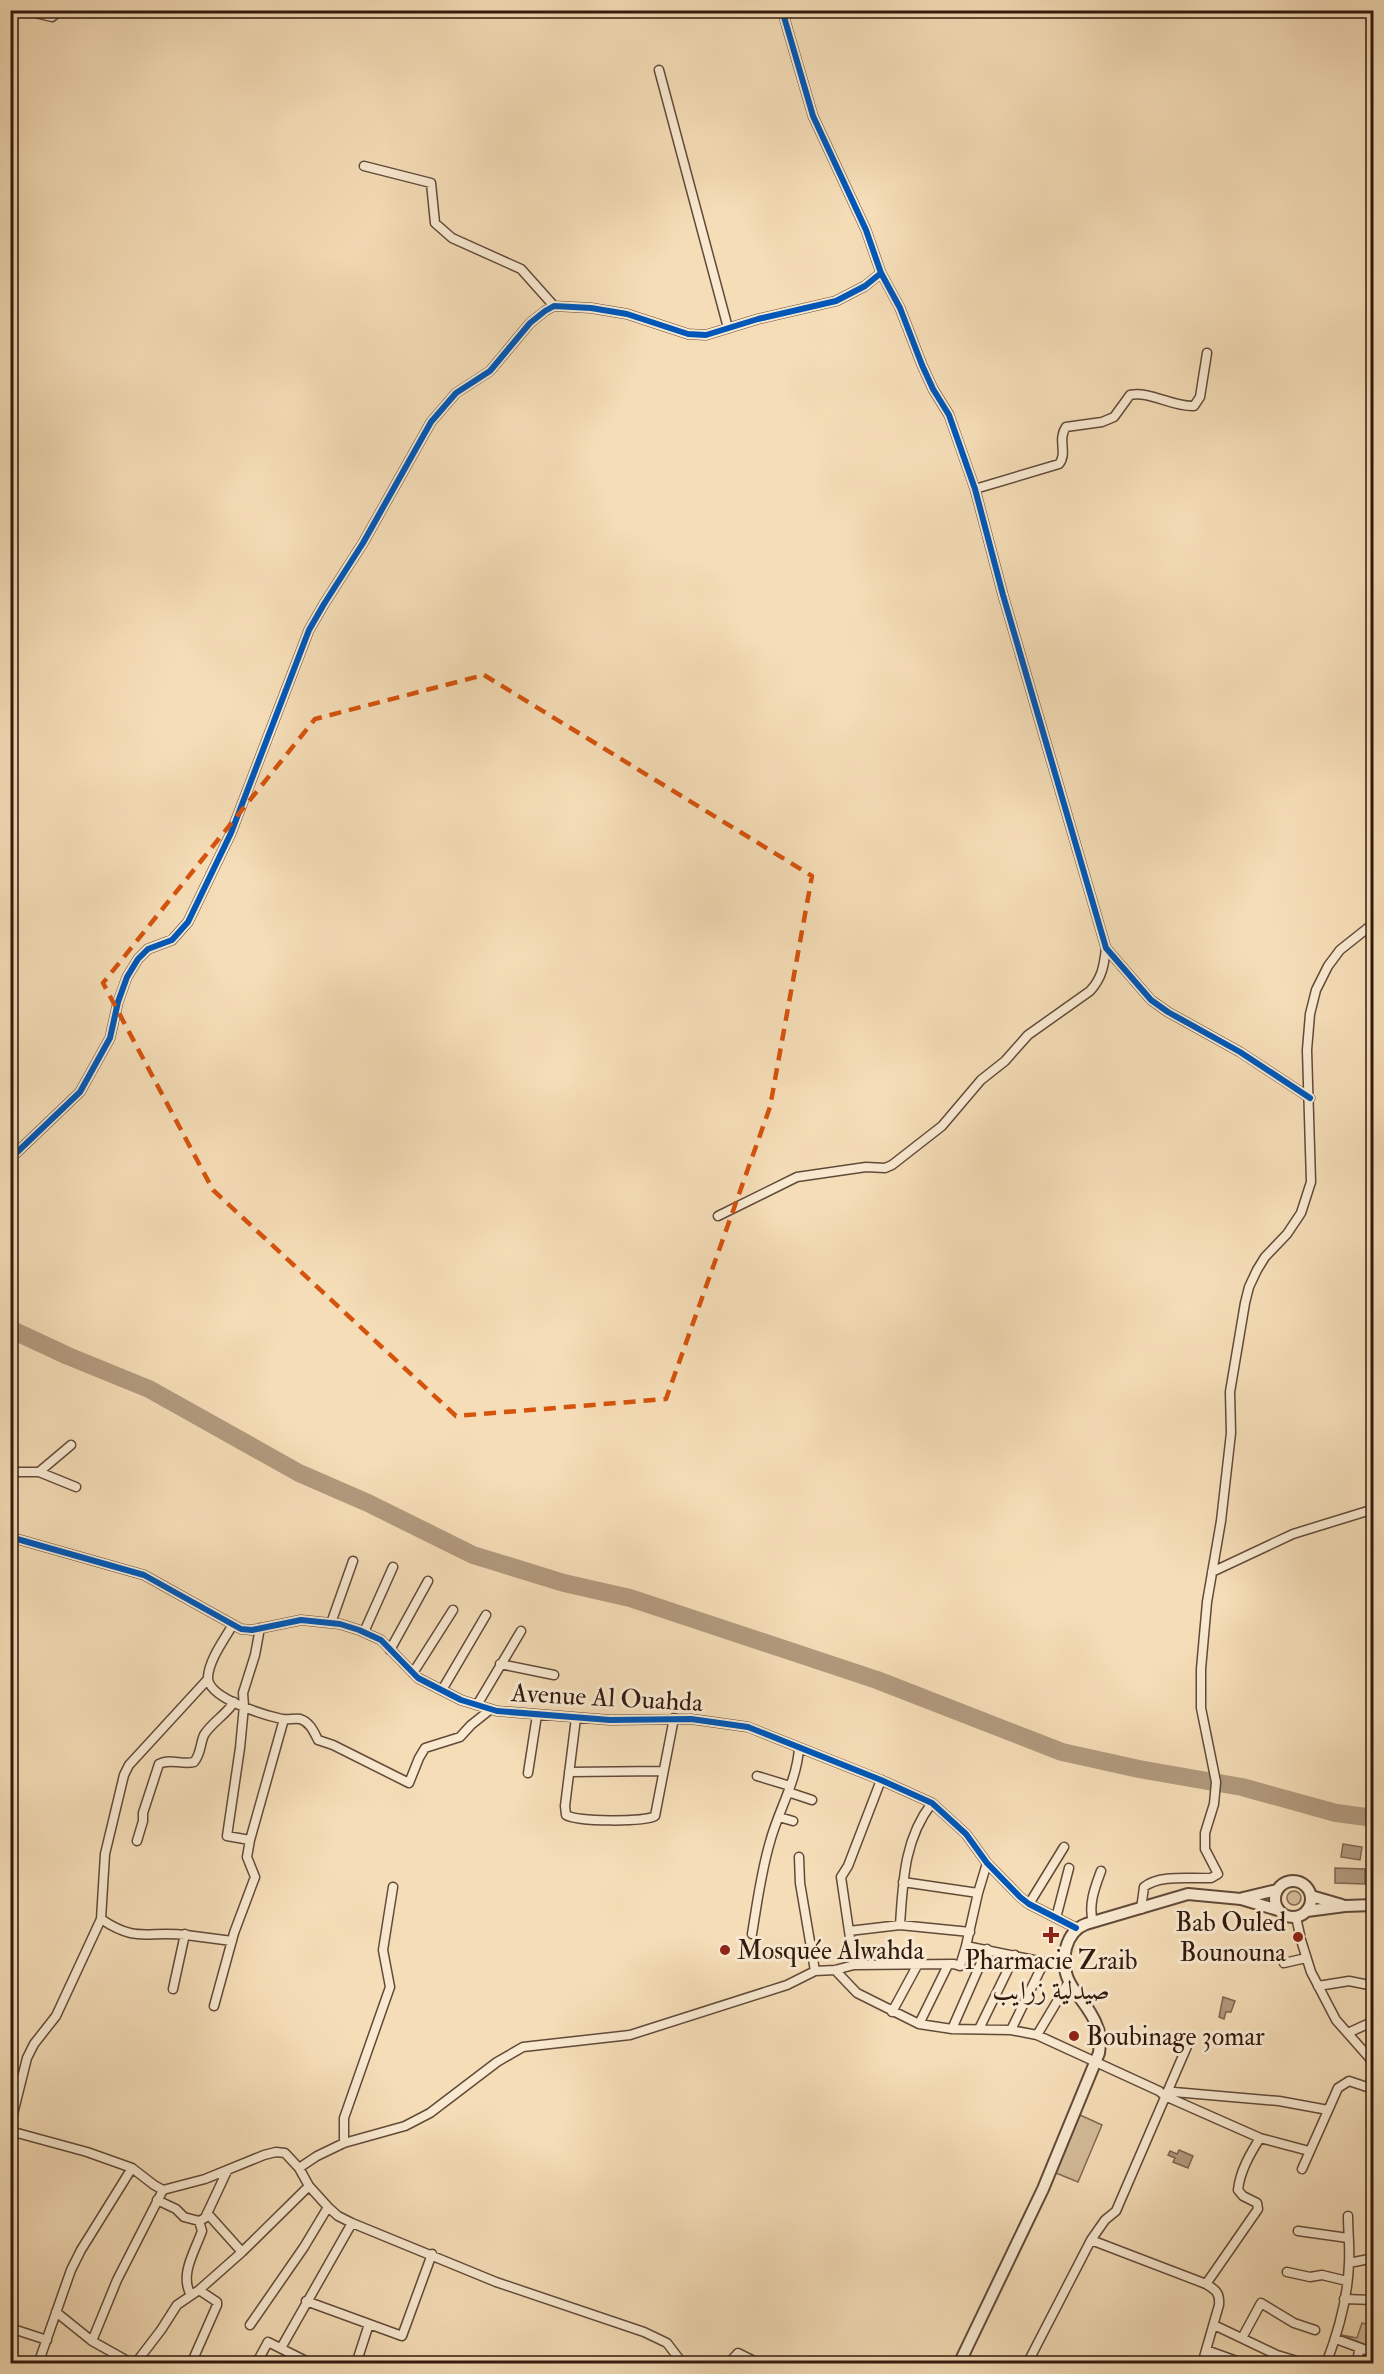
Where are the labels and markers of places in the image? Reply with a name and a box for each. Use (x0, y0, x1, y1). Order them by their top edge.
place label: Bab Ouled Bounouna (1175, 1907, 1286, 1969)
marker: Pharmacie Zraib صيدلية زرايب (1044, 1928, 1058, 1942)
marker: Bab Ouled Bounouna (1291, 1930, 1305, 1944)
place label: Mosquée Alwahda (737, 1935, 924, 1967)
marker: Mosquée Alwahda (718, 1943, 732, 1957)
place label: Pharmacie Zraib صيدلية زرايب (964, 1945, 1138, 2007)
place label: Boubinage 3omar (1086, 2021, 1265, 2053)
marker: Boubinage 3omar (1067, 2029, 1081, 2043)

